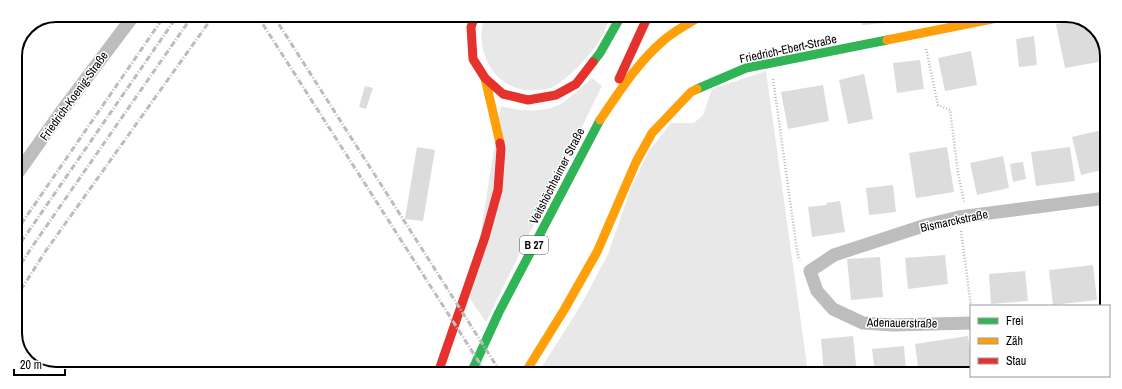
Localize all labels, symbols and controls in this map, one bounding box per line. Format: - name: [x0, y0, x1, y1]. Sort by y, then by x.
- street label: Friedrich-Ebert-Straße: [738, 31, 838, 67]
- street label: Friedrich-Koenig-Straße: [36, 48, 112, 144]
- street label: Veitshöchheimer Straße: [526, 125, 588, 227]
- street label: Bismarckstraße: [919, 206, 989, 236]
- road number: B 27: [520, 236, 548, 254]
- legend: [970, 305, 1110, 377]
- text: Frei: [1006, 313, 1024, 329]
- street label: Adenauerstraße: [866, 314, 937, 332]
- text: Zäh: [1006, 333, 1023, 349]
- scale bar: [14, 351, 65, 377]
- text: Stau: [1006, 353, 1026, 369]
- text: 20 m: [20, 357, 42, 373]

